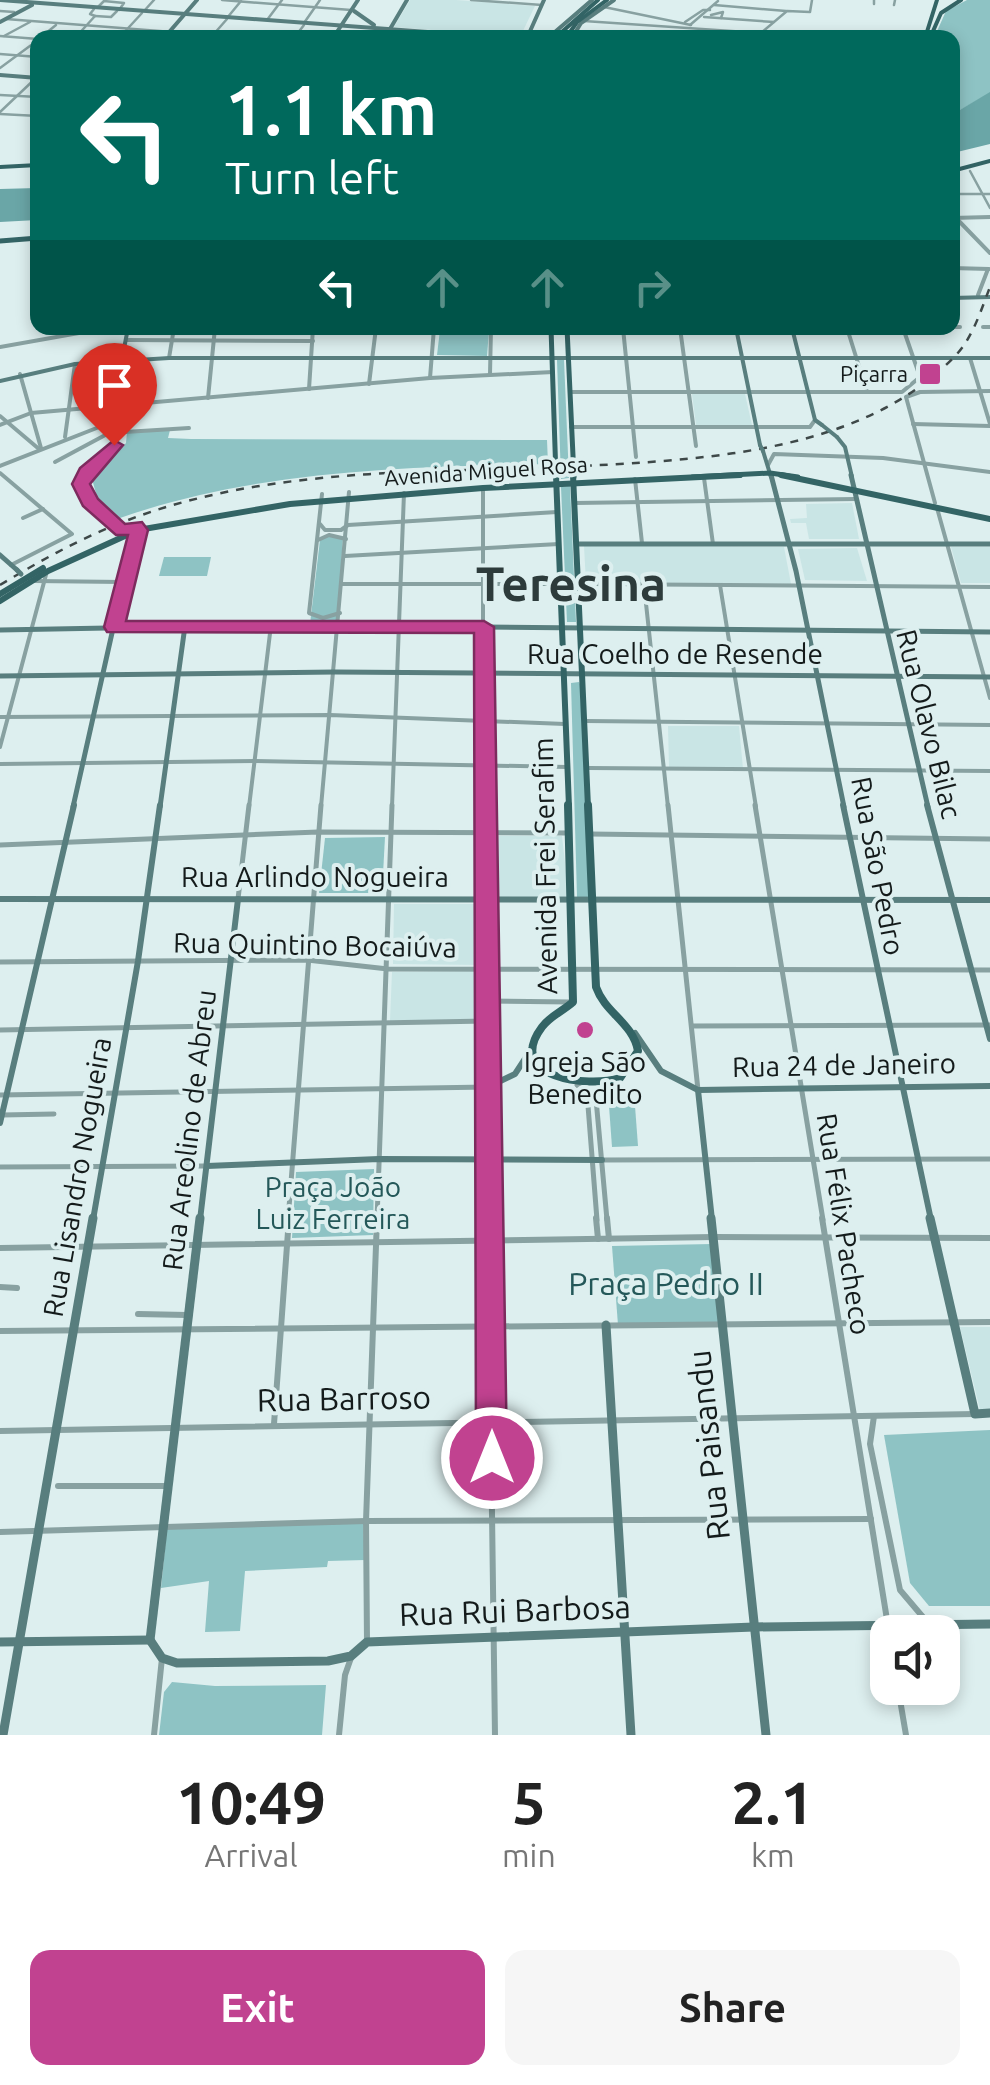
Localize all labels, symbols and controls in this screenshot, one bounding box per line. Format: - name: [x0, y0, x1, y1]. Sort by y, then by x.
- icon: left: [60, 70, 190, 200]
- text: 1.1 km: [225, 70, 437, 148]
- text: Turn left: [225, 152, 399, 203]
- icon: left: [310, 260, 365, 315]
- icon: ahead: [415, 260, 470, 315]
- icon: ahead: [520, 260, 575, 315]
- icon: right: [625, 260, 680, 315]
- pin: [72, 343, 157, 446]
- icon: arrive: [87, 358, 142, 413]
- place label: Piçarra: [840, 361, 908, 386]
- marker: Piçarra: [917, 361, 943, 387]
- street label: Avenida Miguel Rosa: [383, 451, 589, 490]
- district label: Teresina: [476, 556, 666, 610]
- street label: Rua Olavo Bilac: [891, 626, 968, 822]
- street label: Rua Coelho de Resende: [527, 638, 823, 669]
- street label: Avenida Frei Serafim: [527, 737, 562, 995]
- street label: Rua São Pedro: [846, 774, 911, 958]
- street label: Rua Arlindo Nogueira: [181, 861, 449, 892]
- street label: Rua Quintino Bocaiúva: [173, 927, 457, 962]
- street label: Rua Areolino de Abreu: [156, 988, 221, 1272]
- marker: Igreja São Benedito: [574, 1019, 596, 1041]
- street label: Rua Lisandro Nogueira: [37, 1035, 116, 1319]
- place label: Igreja São Benedito: [524, 1046, 646, 1109]
- street label: Rua 24 de Janeiro: [732, 1047, 956, 1082]
- street label: Rua Félix Pacheco: [812, 1111, 877, 1337]
- park label: Praça João Luiz Ferreira: [256, 1171, 410, 1234]
- park label: Praça Pedro II: [568, 1265, 764, 1301]
- street label: Rua Paisandu: [680, 1348, 736, 1542]
- street label: Rua Barroso: [257, 1378, 431, 1418]
- position arrow: [440, 1406, 544, 1510]
- street label: Rua Rui Barbosa: [398, 1588, 632, 1632]
- map controls: [870, 1615, 960, 1705]
- button: sound: [870, 1615, 960, 1705]
- text: 10:49: [176, 1768, 326, 1835]
- text: 5: [512, 1768, 546, 1835]
- text: 2.1: [732, 1768, 814, 1835]
- text: Arrival: [204, 1837, 298, 1873]
- text: min: [502, 1837, 556, 1873]
- text: km: [751, 1837, 795, 1873]
- button: Exit: [30, 1950, 485, 2065]
- button: Share: [505, 1950, 960, 2065]

